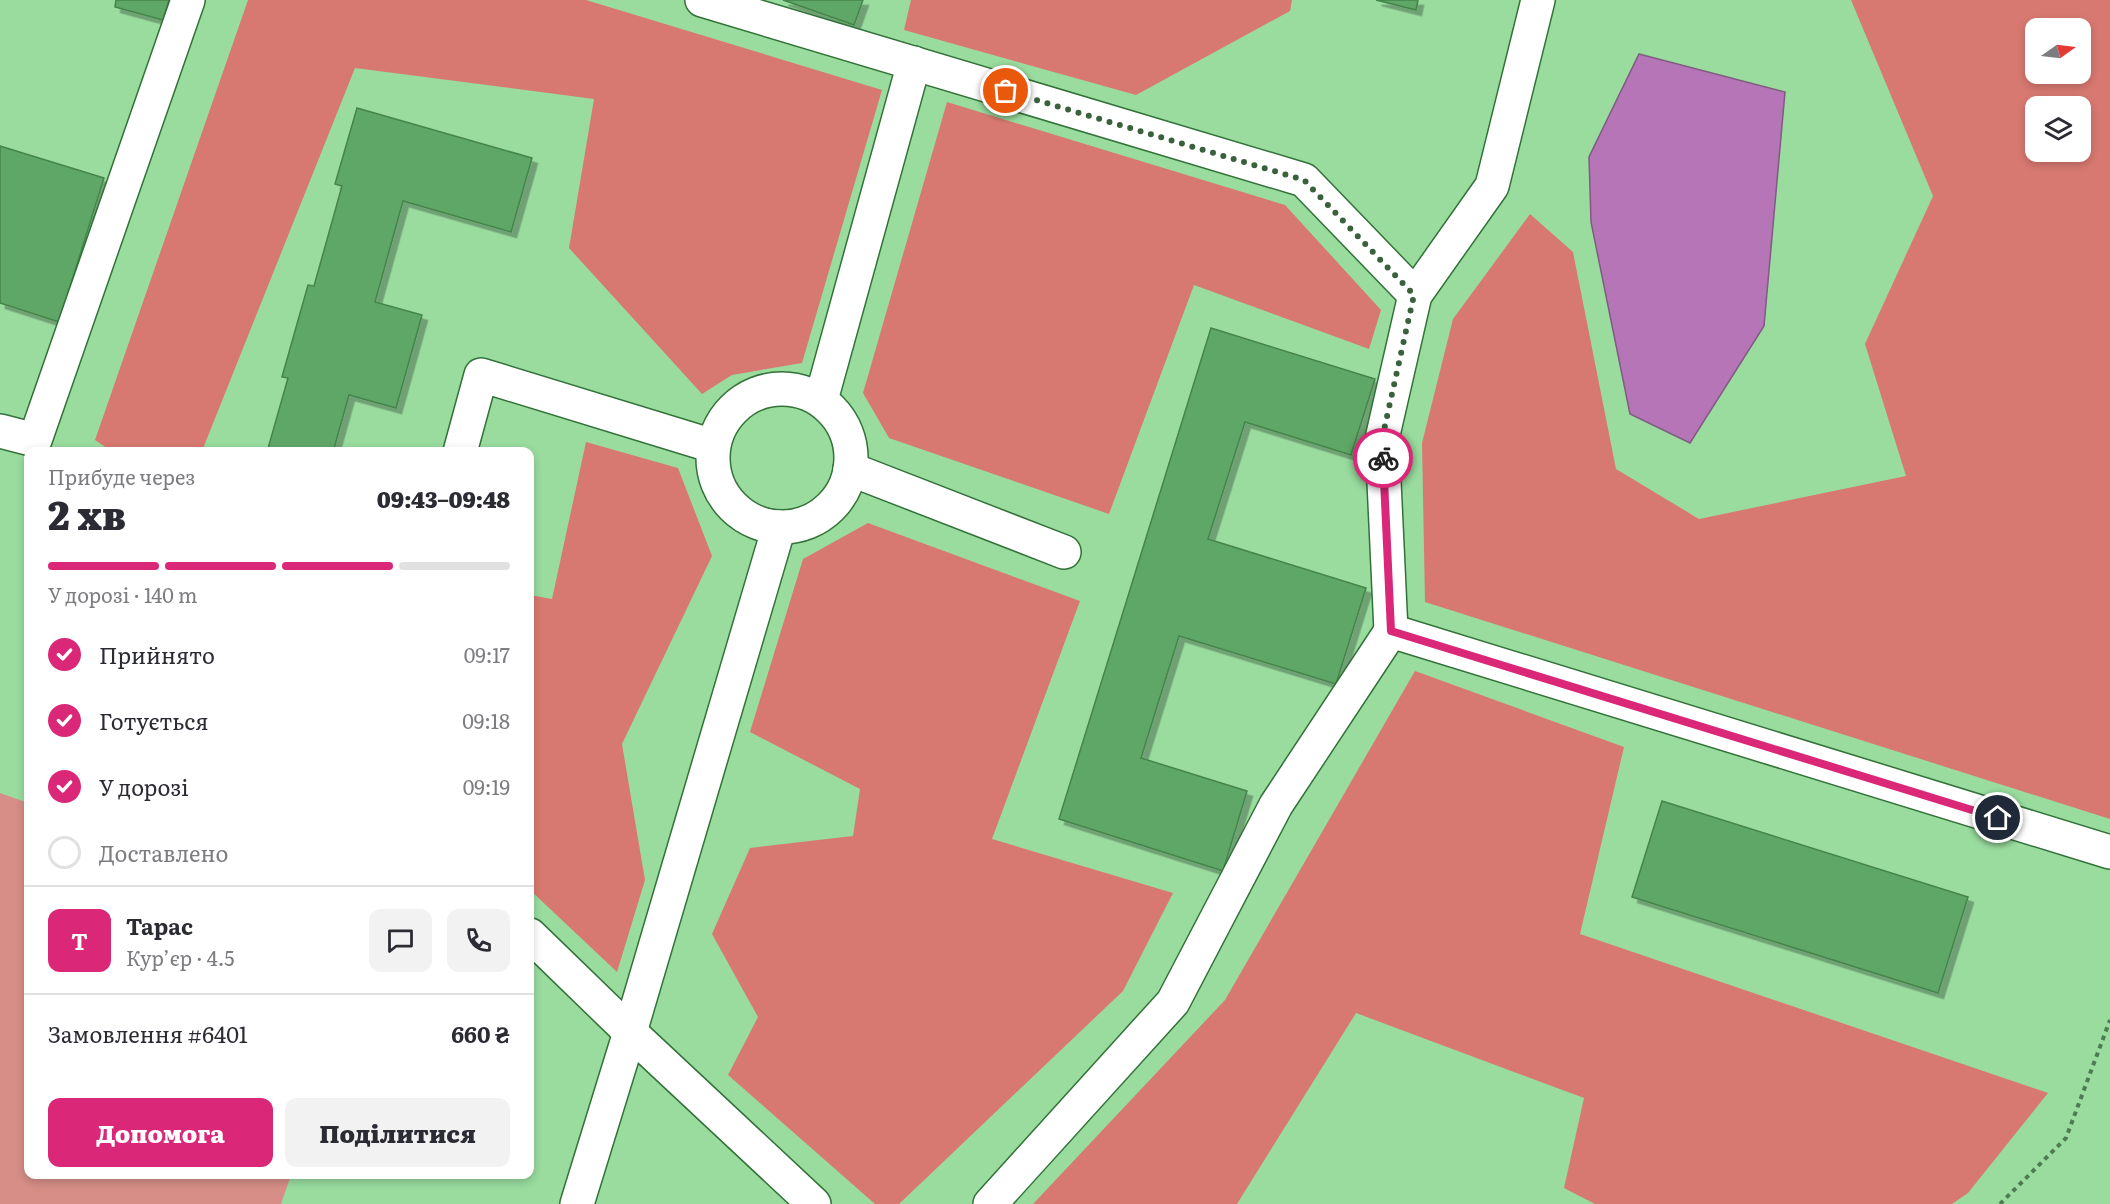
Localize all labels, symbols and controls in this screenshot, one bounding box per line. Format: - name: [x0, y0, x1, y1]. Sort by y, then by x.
- north arrow: [2025, 18, 2091, 84]
- map controls: [2025, 18, 2091, 162]
- pin: [980, 65, 1031, 116]
- icon: bag: [989, 74, 1022, 107]
- button: layers: [2025, 96, 2091, 162]
- courier: [1353, 428, 1413, 488]
- icon: bike: [1367, 442, 1400, 475]
- text: Прибуде через: [48, 461, 195, 491]
- text: 09:43–09:48: [377, 482, 510, 515]
- text: 2 хв: [48, 484, 126, 542]
- text: У дорозі · 140 m: [48, 579, 197, 609]
- icon: check: [48, 638, 81, 671]
- text: Прийнято: [99, 638, 215, 671]
- text: 09:17: [464, 639, 510, 669]
- icon: check: [48, 704, 81, 737]
- text: Готується: [99, 704, 208, 737]
- text: 09:18: [462, 705, 510, 735]
- icon: check: [48, 770, 81, 803]
- text: У дорозі: [99, 770, 188, 803]
- text: 09:19: [463, 771, 510, 801]
- pin: [1972, 792, 2023, 843]
- icon: home: [1981, 801, 2014, 834]
- text: Доставлено: [99, 836, 228, 869]
- text: Тарас: [126, 909, 193, 942]
- button: chat: [369, 909, 432, 972]
- button: phone: [447, 909, 510, 972]
- text: Т: [71, 924, 88, 957]
- text: Кур’єр · 4.5: [126, 942, 234, 972]
- text: Замовлення #6401: [48, 1017, 248, 1050]
- text: 660 ₴: [451, 1017, 510, 1050]
- button: Допомога: [48, 1098, 273, 1167]
- button: Поділитися: [285, 1098, 510, 1167]

